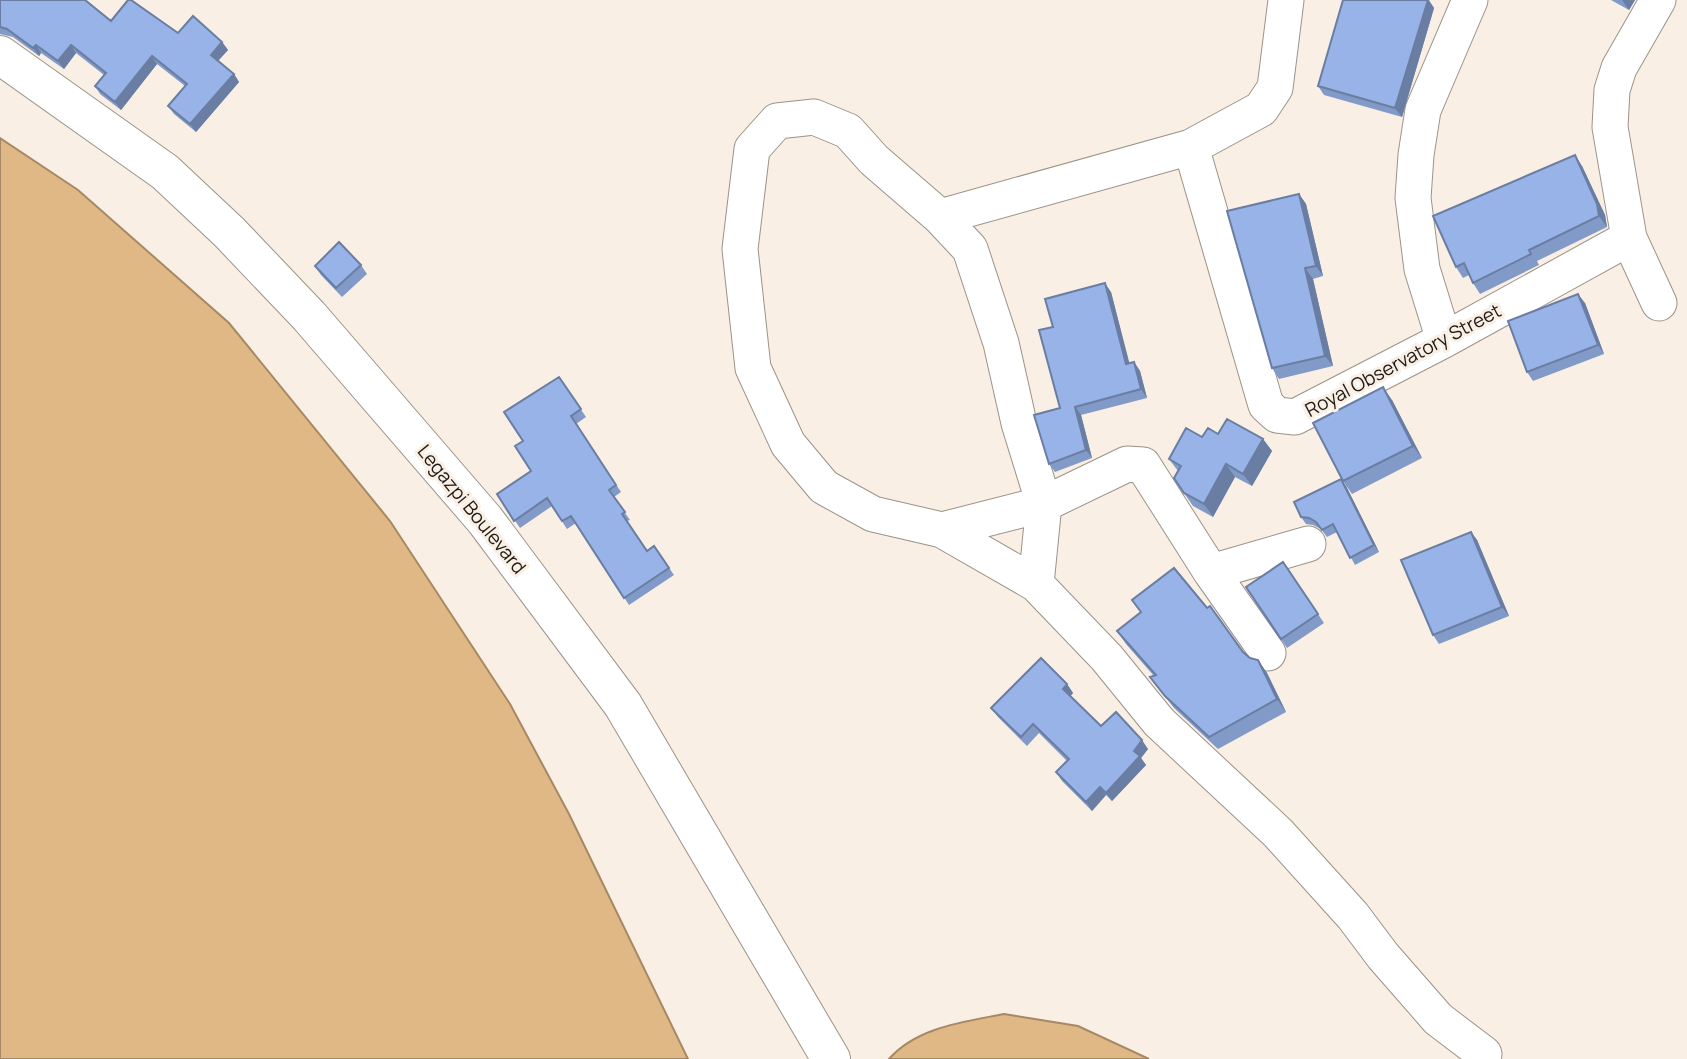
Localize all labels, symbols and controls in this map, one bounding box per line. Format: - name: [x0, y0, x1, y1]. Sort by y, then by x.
- street label: Royal Observatory Street: [1300, 297, 1506, 423]
- street label: Legazpi Boulevard: [412, 439, 532, 579]

